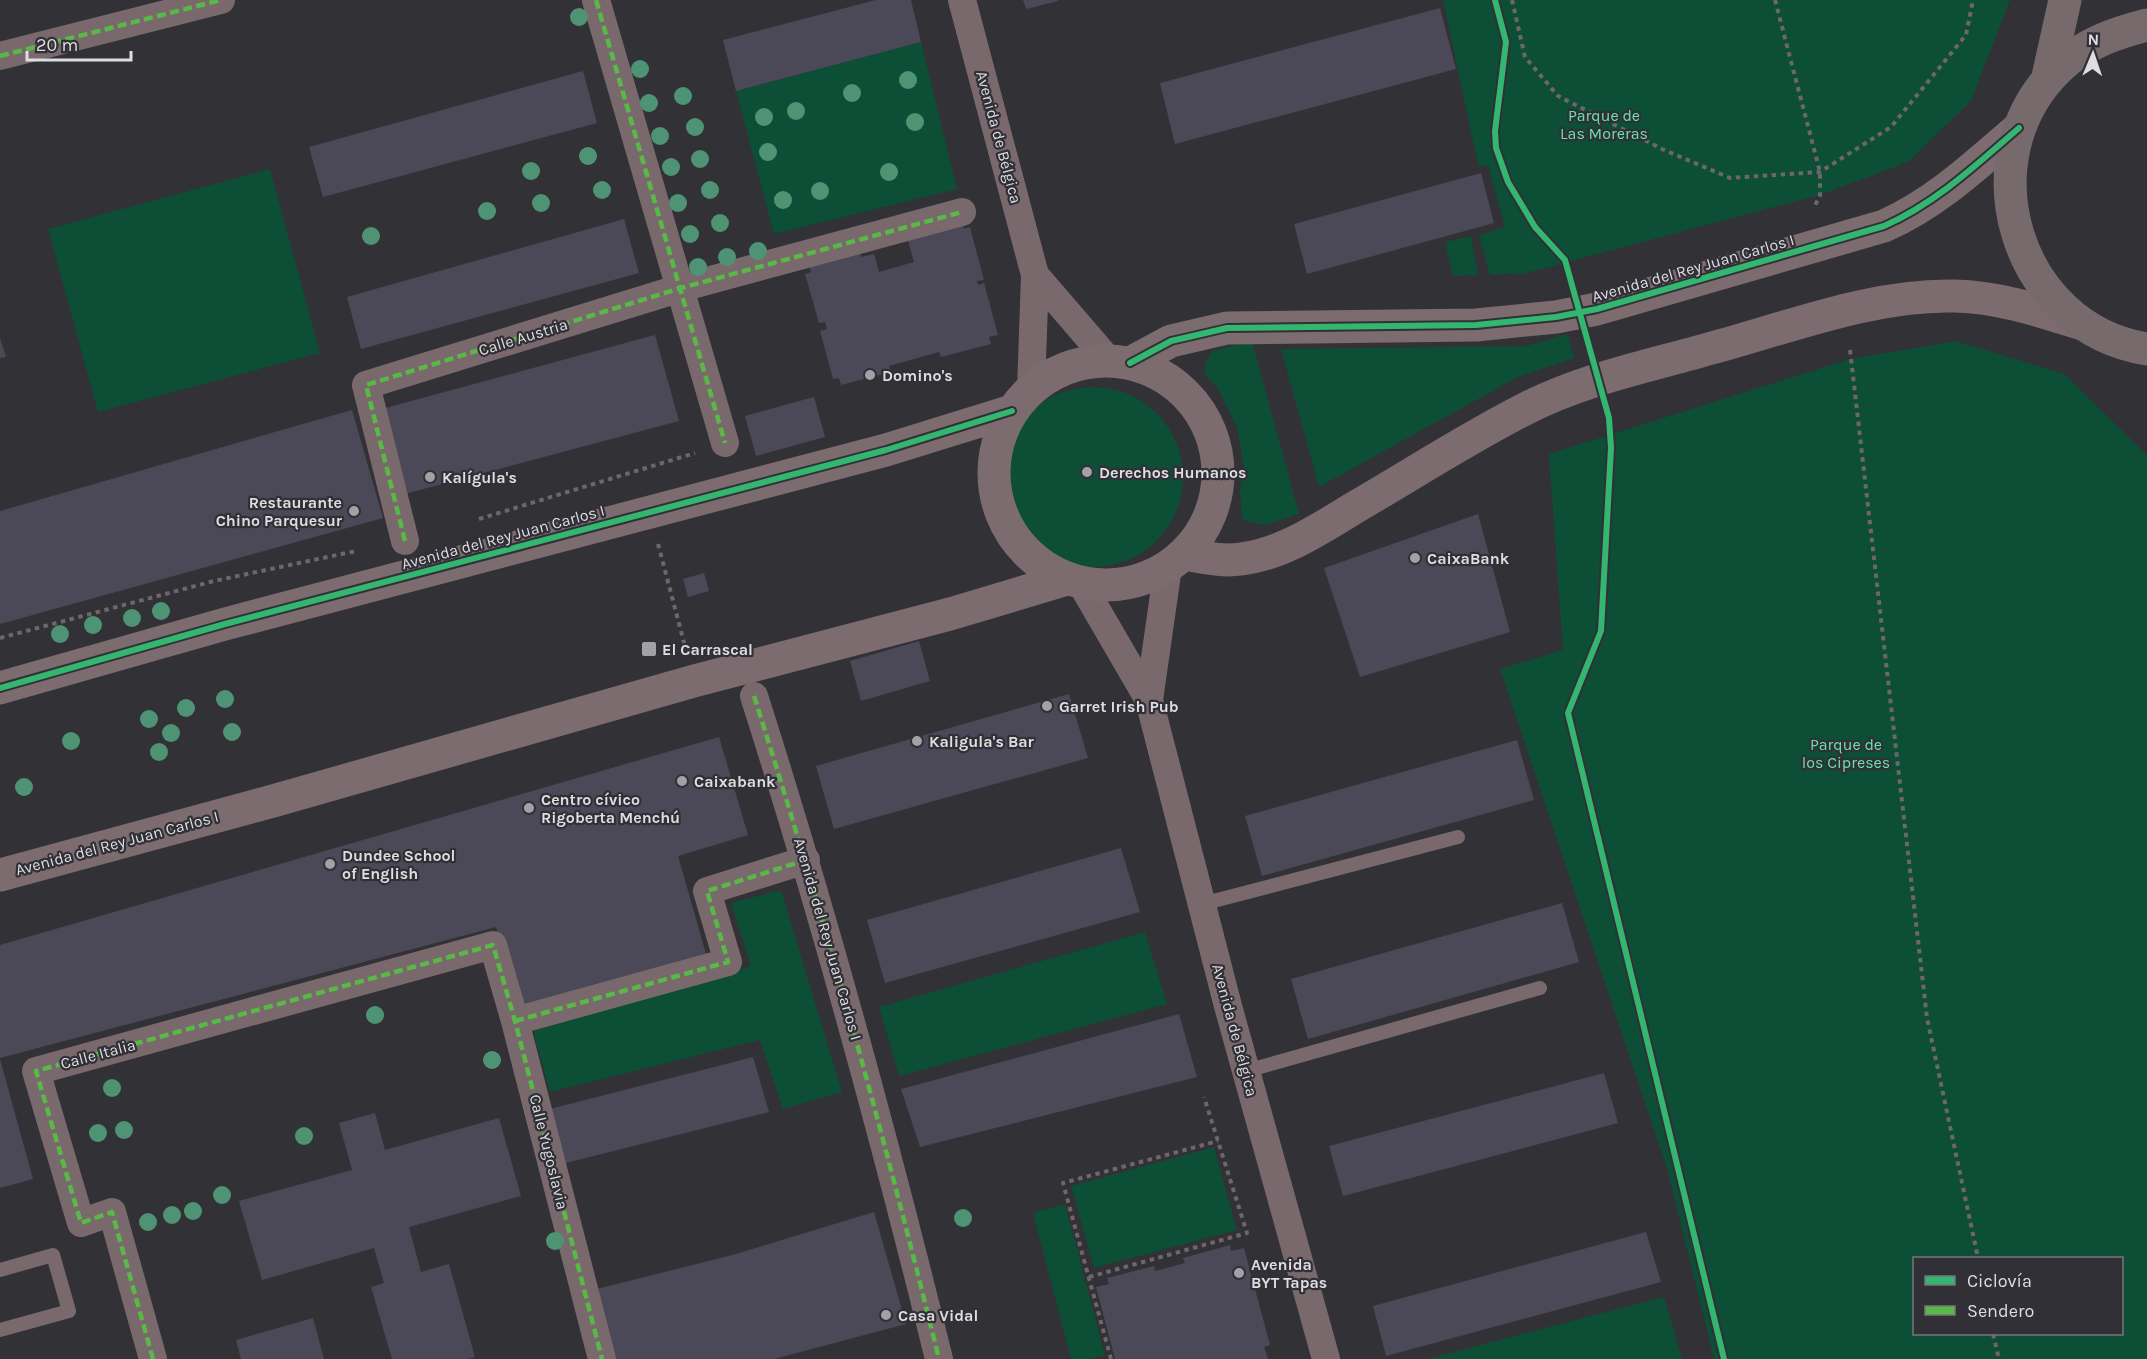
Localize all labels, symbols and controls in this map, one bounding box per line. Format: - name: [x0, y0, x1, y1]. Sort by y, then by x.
- scale bar: [27, 24, 130, 62]
- north arrow: [2063, 24, 2123, 84]
- text: N: [2087, 30, 2100, 49]
- text: 20 m: [36, 34, 78, 56]
- street label: Avenida de Bélgica: [972, 69, 1026, 205]
- park label: Parque de Las Moreras: [1560, 106, 1648, 143]
- street label: Avenida del Rey Juan Carlos I: [1590, 230, 1796, 306]
- street label: Calle Austria: [476, 314, 570, 360]
- place label: Domino's: [882, 366, 953, 385]
- marker: Domino's: [863, 368, 877, 382]
- place label: Derechos Humanos: [1099, 463, 1247, 482]
- marker: Derechos Humanos: [1080, 465, 1094, 479]
- place label: Kalígula's: [442, 468, 517, 487]
- marker: Kalígula's: [423, 470, 437, 484]
- place label: Restaurante Chino Parquesur: [216, 493, 343, 530]
- street label: Avenida del Rey Juan Carlos I: [399, 501, 607, 573]
- marker: Restaurante Chino Parquesur: [347, 504, 361, 518]
- place label: CaixaBank: [1427, 549, 1510, 568]
- marker: CaixaBank: [1408, 551, 1422, 565]
- marker: El Carrascal: [640, 640, 658, 658]
- place label: El Carrascal: [662, 640, 753, 659]
- place label: Garret Irish Pub: [1059, 697, 1179, 716]
- marker: Garret Irish Pub: [1040, 699, 1054, 713]
- place label: Kaligula's Bar: [929, 732, 1035, 751]
- marker: Kaligula's Bar: [910, 734, 924, 748]
- park label: Parque de los Cipreses: [1802, 735, 1890, 772]
- place label: Caixabank: [694, 772, 776, 791]
- marker: Caixabank: [675, 774, 689, 788]
- place label: Centro cívico Rigoberta Menchú: [541, 790, 680, 827]
- marker: Centro cívico Rigoberta Menchú: [522, 801, 536, 815]
- street label: Avenida del Rey Juan Carlos I: [13, 807, 221, 879]
- street label: Avenida del Rey Juan Carlos I: [790, 836, 866, 1042]
- place label: Dundee School of English: [342, 846, 455, 883]
- marker: Dundee School of English: [323, 857, 337, 871]
- street label: Avenida de Bélgica: [1208, 962, 1262, 1098]
- street label: Calle Italia: [58, 1035, 138, 1073]
- street label: Calle Yugoslavia: [525, 1092, 573, 1212]
- place label: Avenida BYT Tapas: [1251, 1255, 1327, 1292]
- legend: [1913, 1257, 2123, 1335]
- marker: Avenida BYT Tapas: [1232, 1266, 1246, 1280]
- text: Ciclovía: [1967, 1270, 2032, 1292]
- text: Sendero: [1967, 1300, 2034, 1322]
- place label: Casa Vidal: [898, 1306, 978, 1325]
- marker: Casa Vidal: [879, 1308, 893, 1322]

